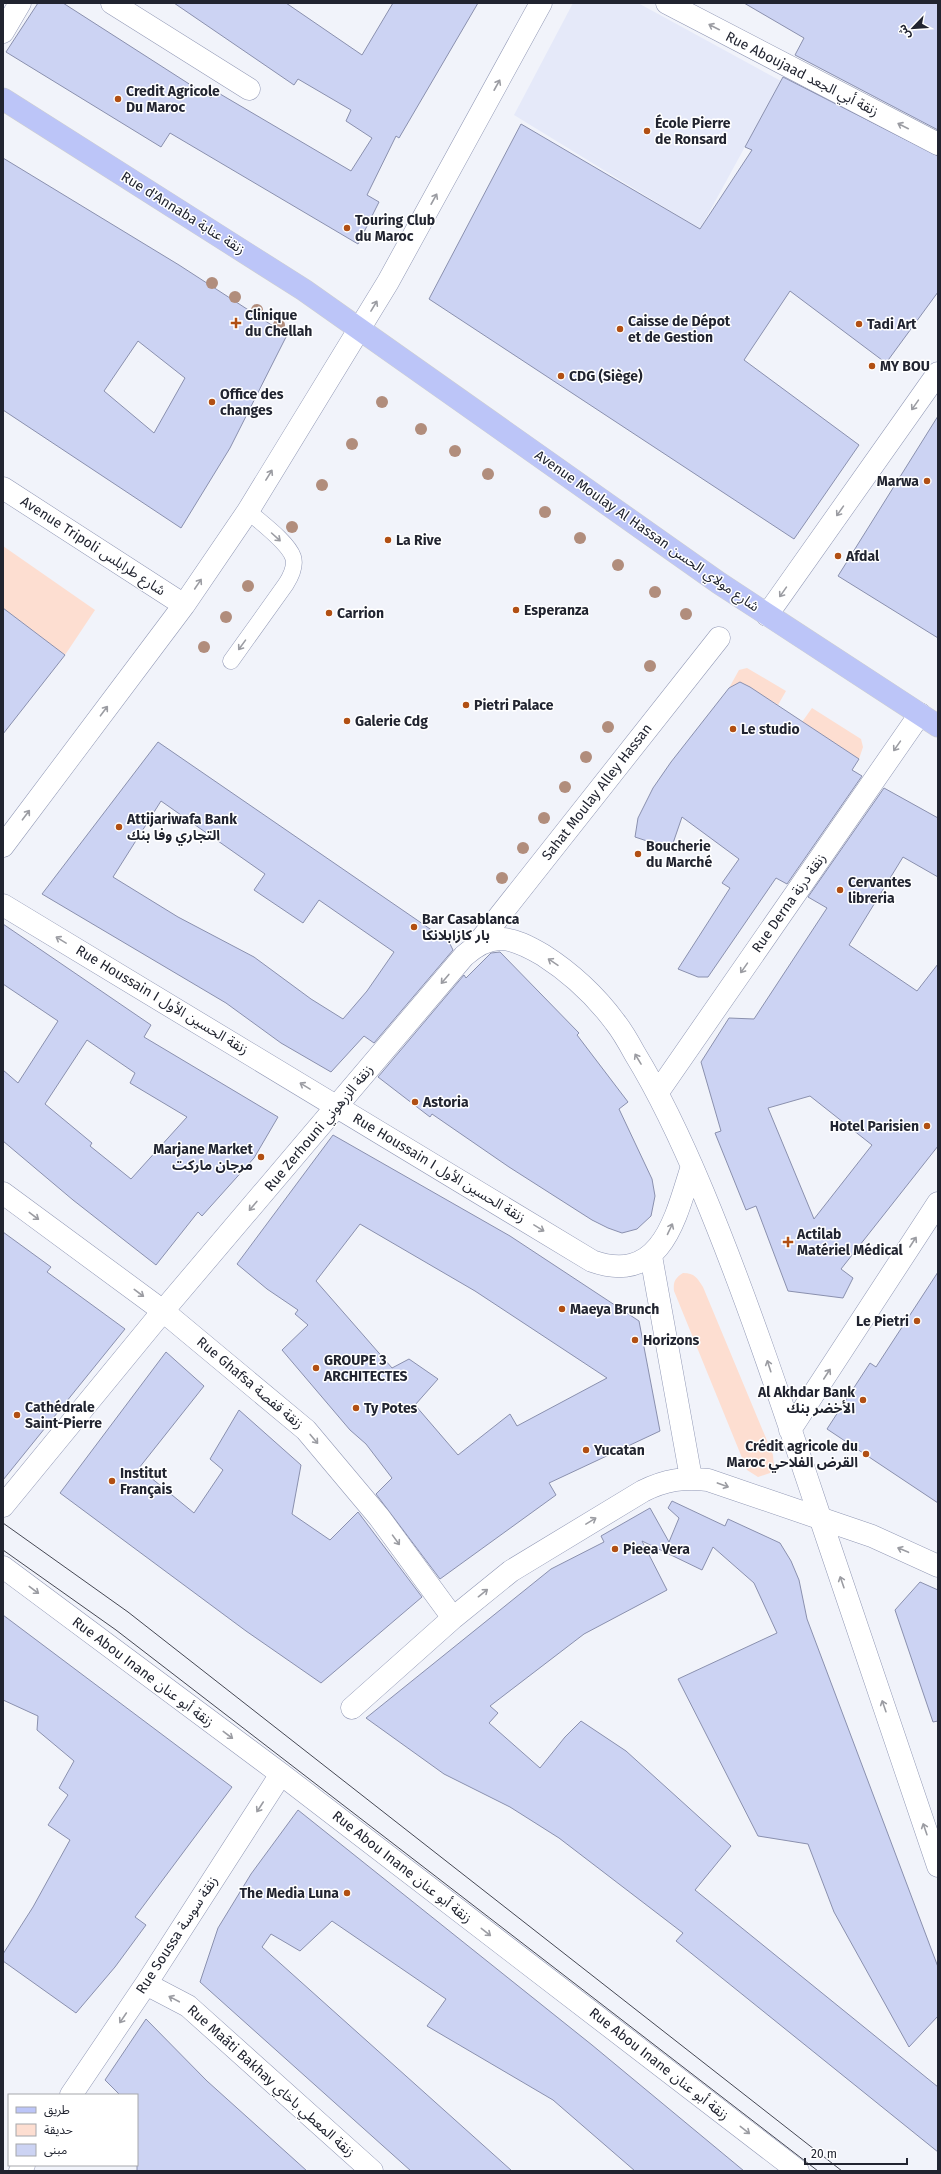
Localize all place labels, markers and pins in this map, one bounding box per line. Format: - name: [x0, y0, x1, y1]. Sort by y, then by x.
- place label: Credit Agricole Du Maroc: [126, 83, 220, 116]
- marker: Credit Agricole Du Maroc: [113, 94, 123, 104]
- place label: École Pierre de Ronsard: [655, 114, 731, 148]
- marker: École Pierre de Ronsard: [642, 126, 652, 136]
- place label: Touring Club du Maroc: [355, 212, 435, 245]
- marker: Touring Club du Maroc: [342, 223, 352, 233]
- place label: Clinique du Chellah: [245, 307, 312, 340]
- place label: Caisse de Dépot et de Gestion: [628, 313, 731, 346]
- place label: Tadi Art: [867, 316, 917, 333]
- marker: Clinique du Chellah: [230, 317, 242, 329]
- marker: Tadi Art: [854, 319, 864, 329]
- marker: Caisse de Dépot et de Gestion: [615, 324, 625, 334]
- place label: MY BOU: [880, 358, 930, 375]
- marker: MY BOU: [867, 361, 877, 371]
- place label: CDG (Siège): [569, 368, 643, 385]
- marker: CDG (Siège): [556, 371, 566, 381]
- place label: Office des changes: [220, 386, 284, 419]
- marker: Office des changes: [207, 397, 217, 407]
- place label: Marwa: [877, 473, 919, 490]
- marker: Marwa: [922, 476, 932, 486]
- place label: La Rive: [396, 532, 442, 549]
- marker: La Rive: [383, 535, 393, 545]
- place label: Afdal: [845, 548, 880, 565]
- marker: Afdal: [833, 551, 843, 561]
- place label: Esperanza: [524, 602, 589, 619]
- place label: Carrion: [337, 605, 384, 622]
- marker: Esperanza: [511, 605, 521, 615]
- marker: Carrion: [324, 608, 334, 618]
- place label: Pietri Palace: [474, 697, 554, 714]
- marker: Pietri Palace: [461, 700, 471, 710]
- place label: Galerie Cdg: [355, 713, 428, 730]
- marker: Galerie Cdg: [342, 716, 352, 726]
- place label: Le studio: [741, 721, 800, 738]
- marker: Le studio: [728, 724, 738, 734]
- place label: Attijariwafa Bank التجاري وفا بنك: [126, 811, 237, 846]
- marker: Attijariwafa Bank التجاري وفا بنك: [114, 822, 124, 832]
- place label: Boucherie du Marché: [646, 838, 712, 871]
- marker: Boucherie du Marché: [633, 849, 643, 859]
- place label: Cervantes libreria: [848, 874, 912, 907]
- marker: Cervantes libreria: [835, 885, 845, 895]
- place label: Bar Casablanca بار كازابلانكا: [422, 911, 520, 944]
- marker: Bar Casablanca بار كازابلانكا: [409, 922, 419, 932]
- place label: Astoria: [422, 1094, 469, 1111]
- marker: Astoria: [410, 1097, 420, 1107]
- place label: Hotel Parisien: [830, 1118, 919, 1135]
- marker: Hotel Parisien: [922, 1121, 932, 1131]
- place label: Marjane Market مرجان ماركت: [153, 1141, 254, 1174]
- marker: Marjane Market مرجان ماركت: [256, 1152, 266, 1162]
- place label: Actilab Matériel Médical: [796, 1226, 903, 1259]
- marker: Actilab Matériel Médical: [782, 1236, 794, 1248]
- place label: Maeya Brunch: [570, 1301, 659, 1318]
- marker: Maeya Brunch: [557, 1304, 567, 1314]
- place label: Le Pietri: [856, 1313, 909, 1330]
- marker: Le Pietri: [912, 1316, 922, 1326]
- place label: Horizons: [643, 1332, 700, 1349]
- marker: Horizons: [630, 1335, 640, 1345]
- place label: GROUPE 3 ARCHITECTES: [323, 1352, 408, 1385]
- marker: GROUPE 3 ARCHITECTES: [311, 1363, 321, 1373]
- place label: Al Akhdar Bank الأخضر بنك: [757, 1384, 855, 1417]
- marker: Al Akhdar Bank الأخضر بنك: [858, 1395, 868, 1405]
- place label: Cathédrale Saint-Pierre: [25, 1399, 102, 1432]
- place label: Ty Potes: [364, 1400, 418, 1417]
- marker: Ty Potes: [351, 1403, 361, 1413]
- marker: Cathédrale Saint-Pierre: [12, 1410, 22, 1420]
- place label: Crédit agricole du Maroc القرض الفلاحي: [727, 1438, 858, 1473]
- place label: Yucatan: [593, 1442, 645, 1459]
- marker: Yucatan: [581, 1445, 591, 1455]
- marker: Crédit agricole du Maroc القرض الفلاحي: [861, 1449, 871, 1459]
- place label: Institut Français: [120, 1465, 172, 1499]
- marker: Institut Français: [107, 1476, 117, 1486]
- place label: Pieea Vera: [623, 1541, 690, 1558]
- marker: Pieea Vera: [610, 1544, 620, 1554]
- place label: The Media Luna: [240, 1885, 339, 1902]
- marker: The Media Luna: [342, 1888, 352, 1898]

